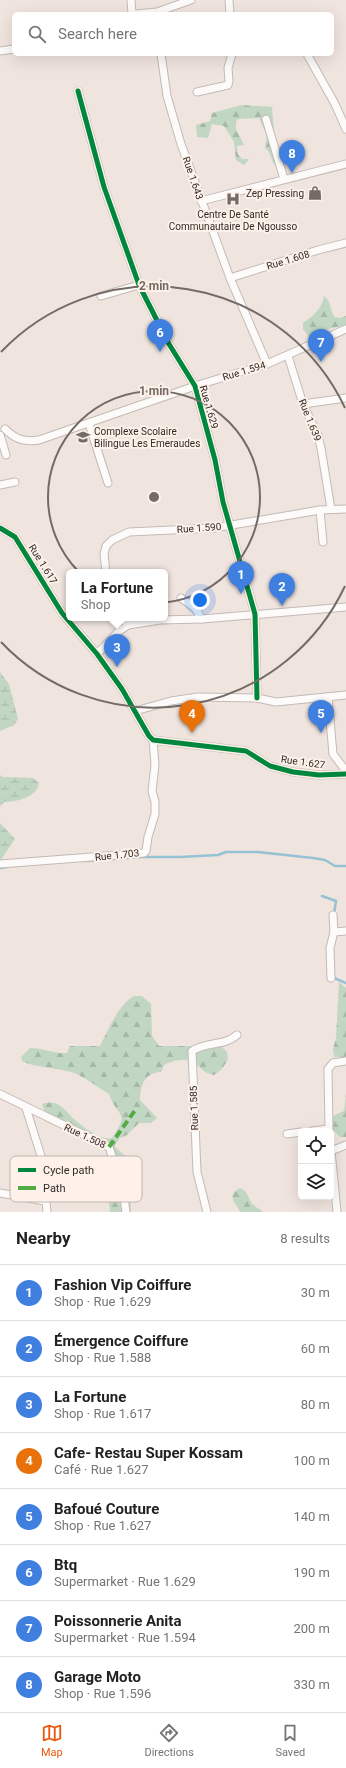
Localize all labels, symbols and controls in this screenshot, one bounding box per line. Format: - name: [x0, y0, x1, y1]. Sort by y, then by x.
- search box: [12, 12, 334, 56]
- icon: search: [26, 23, 48, 45]
- text: Search here: [58, 25, 137, 43]
- pin: 8: [279, 140, 305, 173]
- street label: Rue 1.643: [181, 155, 205, 201]
- shop icon: Zep Pressing: [307, 185, 323, 201]
- place label: Zep Pressing: [246, 188, 304, 199]
- hospital icon: Centre De Santé Communautaire De Ngousso: [225, 191, 241, 207]
- place label: Centre De Santé Communautaire De Ngousso: [169, 209, 297, 232]
- street label: Rue 1.608: [265, 248, 311, 272]
- text: 2 min: [139, 279, 169, 293]
- pin: 6: [147, 319, 173, 352]
- pin: 7: [308, 329, 334, 362]
- street label: Rue 1.594: [221, 359, 267, 383]
- text: 1 min: [139, 384, 169, 398]
- street label: Rue 1.629: [198, 384, 220, 430]
- street label: Rue 1.639: [297, 397, 323, 443]
- place label: Complexe Scolaire Bilingue Les Emeraudes: [94, 426, 200, 449]
- school or university icon: Complexe Scolaire Bilingue Les Emeraudes: [75, 429, 91, 445]
- centre of rings: [147, 490, 161, 504]
- street label: Rue 1.590: [176, 521, 222, 535]
- street label: Rue 1.617: [27, 542, 60, 586]
- pin: 1: [228, 561, 254, 594]
- popup: [66, 569, 168, 621]
- pin: 2: [269, 573, 295, 606]
- text: La Fortune: [81, 579, 153, 597]
- your location: [190, 590, 210, 610]
- text: Shop: [81, 597, 110, 612]
- pin: 3: [104, 634, 130, 667]
- pin: 4: [179, 700, 205, 733]
- pin: 5: [308, 700, 334, 733]
- street label: Rue 1.627: [280, 753, 326, 771]
- street label: Rue 1.703: [94, 847, 140, 863]
- street label: Rue 1.585: [188, 1085, 200, 1130]
- street label: Rue 1.508: [62, 1122, 108, 1151]
- map controls: [298, 1128, 334, 1200]
- button: locate: [298, 1128, 334, 1164]
- legend: [10, 1156, 142, 1202]
- text: Cycle path: [43, 1164, 94, 1177]
- button: layers: [298, 1164, 334, 1200]
- text: Path: [43, 1182, 66, 1195]
- text: Nearby: [16, 1228, 71, 1248]
- text: 8 results: [280, 1231, 330, 1246]
- text: Fashion Vip Coiffure: [54, 1276, 191, 1294]
- text: 1: [25, 1285, 33, 1300]
- text: 30 m: [301, 1285, 330, 1300]
- text: Shop · Rue 1.629: [54, 1294, 151, 1309]
- text: Émergence Coiffure: [54, 1332, 188, 1350]
- text: 2: [25, 1341, 33, 1356]
- text: 60 m: [301, 1341, 330, 1356]
- text: Shop · Rue 1.588: [54, 1350, 151, 1365]
- text: La Fortune: [54, 1388, 126, 1406]
- text: 3: [25, 1397, 33, 1412]
- text: 80 m: [301, 1397, 330, 1412]
- text: Shop · Rue 1.617: [54, 1406, 151, 1421]
- text: Cafe- Restau Super Kossam: [54, 1444, 243, 1462]
- text: 4: [25, 1453, 33, 1468]
- text: 100 m: [293, 1453, 330, 1468]
- text: Café · Rue 1.627: [54, 1462, 149, 1477]
- text: Bafoué Couture: [54, 1500, 159, 1518]
- text: 5: [25, 1509, 33, 1524]
- text: 140 m: [293, 1509, 330, 1524]
- text: Shop · Rue 1.627: [54, 1518, 151, 1533]
- text: Btq: [54, 1556, 77, 1574]
- text: 6: [25, 1565, 33, 1580]
- text: 190 m: [293, 1565, 330, 1580]
- text: Supermarket · Rue 1.629: [54, 1574, 196, 1589]
- text: Poissonnerie Anita: [54, 1612, 181, 1630]
- text: 7: [25, 1621, 33, 1636]
- text: 200 m: [293, 1621, 330, 1636]
- text: Supermarket · Rue 1.594: [54, 1630, 196, 1645]
- text: Garage Moto: [54, 1668, 141, 1686]
- text: 8: [25, 1677, 33, 1692]
- text: 330 m: [293, 1677, 330, 1692]
- text: Shop · Rue 1.596: [54, 1686, 151, 1701]
- tab: Map: [41, 1722, 63, 1759]
- tab: Directions: [144, 1722, 194, 1759]
- tab: Saved: [275, 1722, 305, 1759]

